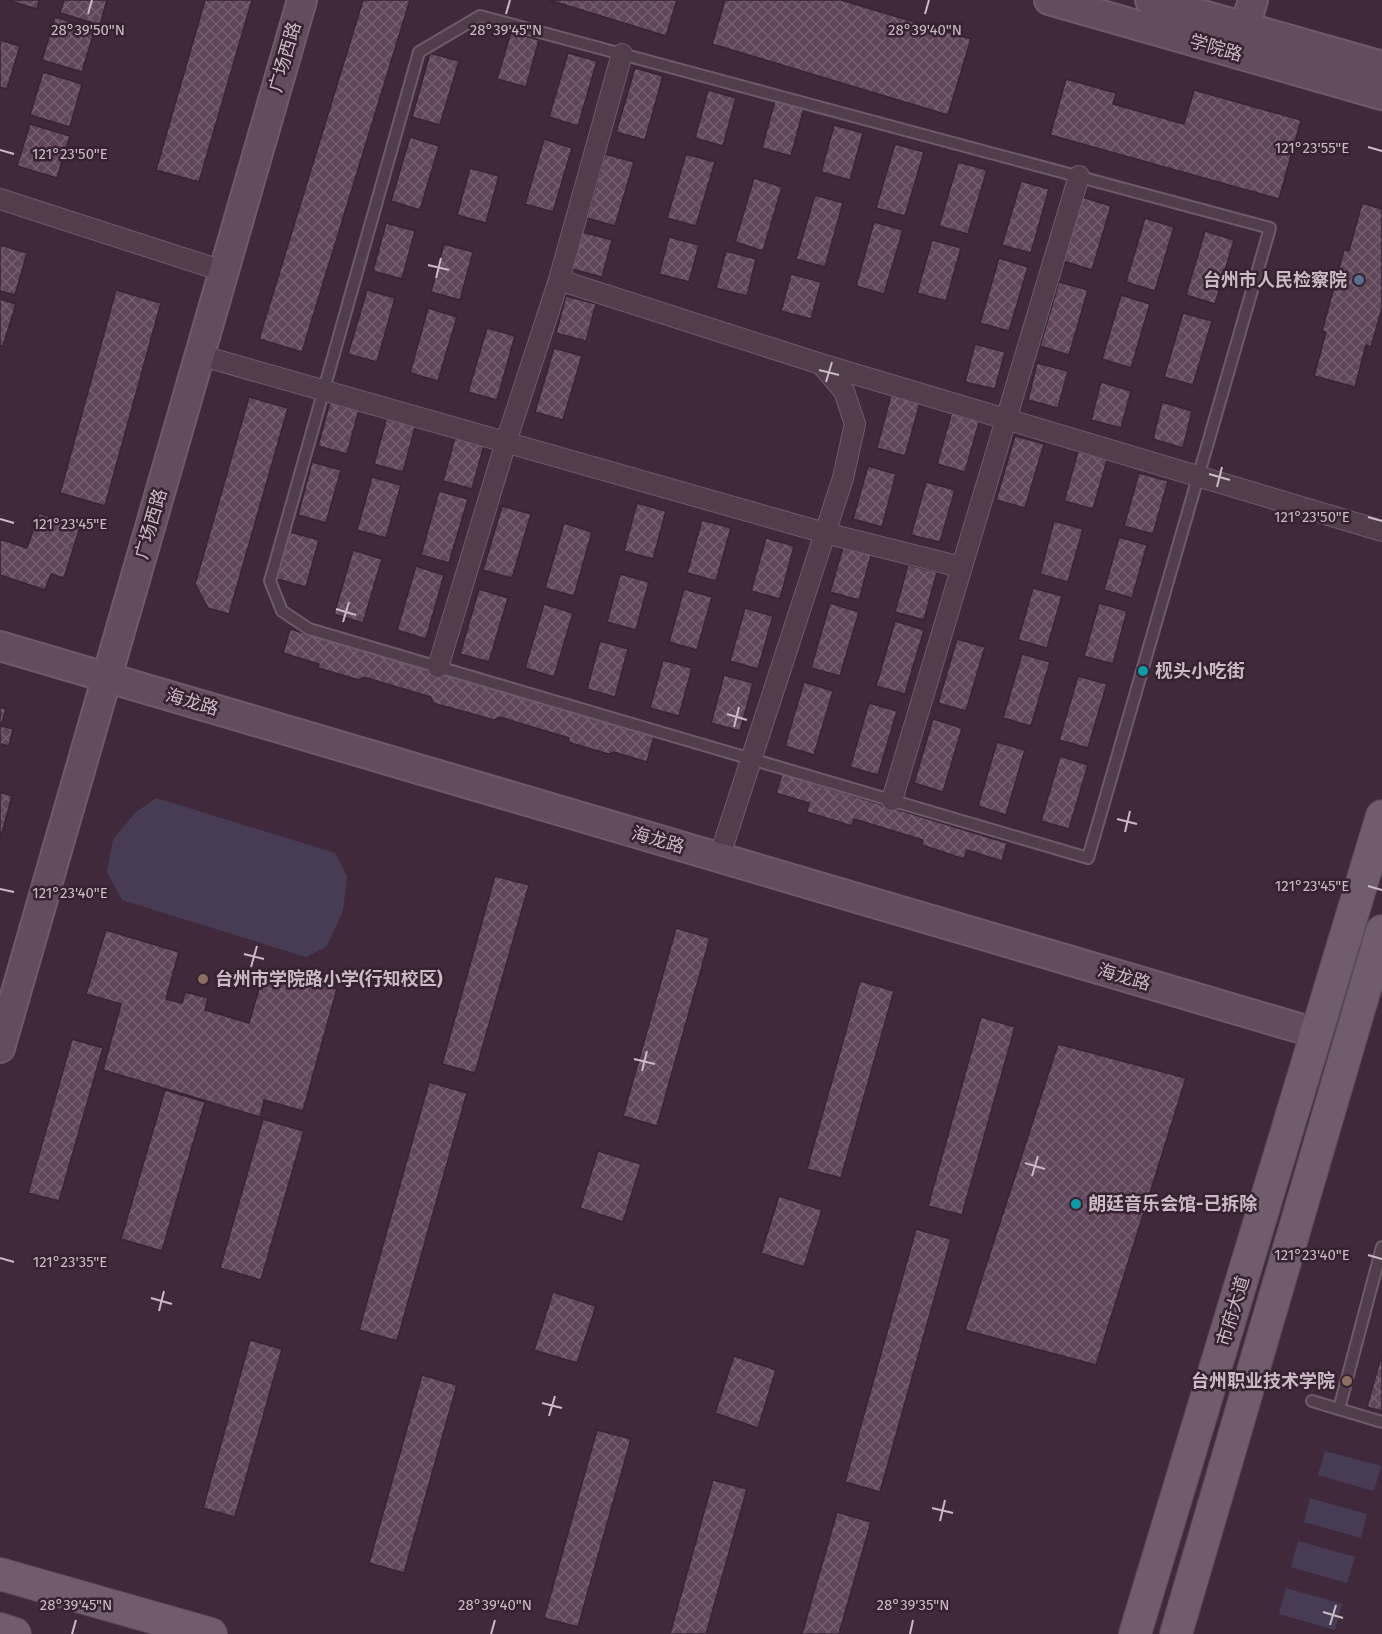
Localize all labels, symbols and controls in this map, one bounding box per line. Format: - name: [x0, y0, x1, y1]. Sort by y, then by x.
- street label: 广场西路: [265, 19, 305, 95]
- text: 28°39'50"N: [51, 21, 125, 39]
- text: 28°39'45"N: [470, 21, 542, 39]
- text: 28°39'40"N: [888, 21, 962, 39]
- street label: 学院路: [1187, 30, 1245, 66]
- text: 121°23'55"E: [1275, 139, 1349, 157]
- text: 121°23'50"E: [32, 145, 108, 163]
- place label: 台州市人民检察院: [1203, 269, 1347, 291]
- marker: 台州市人民检察院: [1352, 273, 1366, 287]
- street label: 广场西路: [131, 486, 171, 562]
- text: 121°23'50"E: [1274, 508, 1350, 526]
- text: 121°23'45"E: [33, 515, 107, 533]
- place label: 枧头小吃街: [1155, 660, 1245, 682]
- marker: 枧头小吃街: [1136, 664, 1150, 678]
- street label: 海龙路: [163, 684, 221, 720]
- street label: 海龙路: [629, 822, 687, 858]
- text: 121°23'45"E: [1275, 877, 1349, 895]
- text: 121°23'40"E: [32, 884, 108, 902]
- street label: 海龙路: [1095, 959, 1153, 995]
- place label: 台州市学院路小学(行知校区): [215, 968, 443, 990]
- marker: 台州市学院路小学(行知校区): [196, 972, 210, 986]
- place label: 朗廷音乐会馆-已拆除: [1088, 1193, 1257, 1215]
- marker: 朗廷音乐会馆-已拆除: [1069, 1197, 1083, 1211]
- text: 121°23'40"E: [1274, 1246, 1350, 1264]
- text: 121°23'35"E: [33, 1253, 107, 1271]
- street label: 市府大道: [1212, 1273, 1254, 1349]
- place label: 台州职业技术学院: [1191, 1370, 1335, 1392]
- marker: 台州职业技术学院: [1340, 1374, 1354, 1388]
- text: 28°39'45"N: [40, 1596, 112, 1614]
- text: 28°39'40"N: [458, 1596, 532, 1614]
- text: 28°39'35"N: [877, 1596, 949, 1614]

